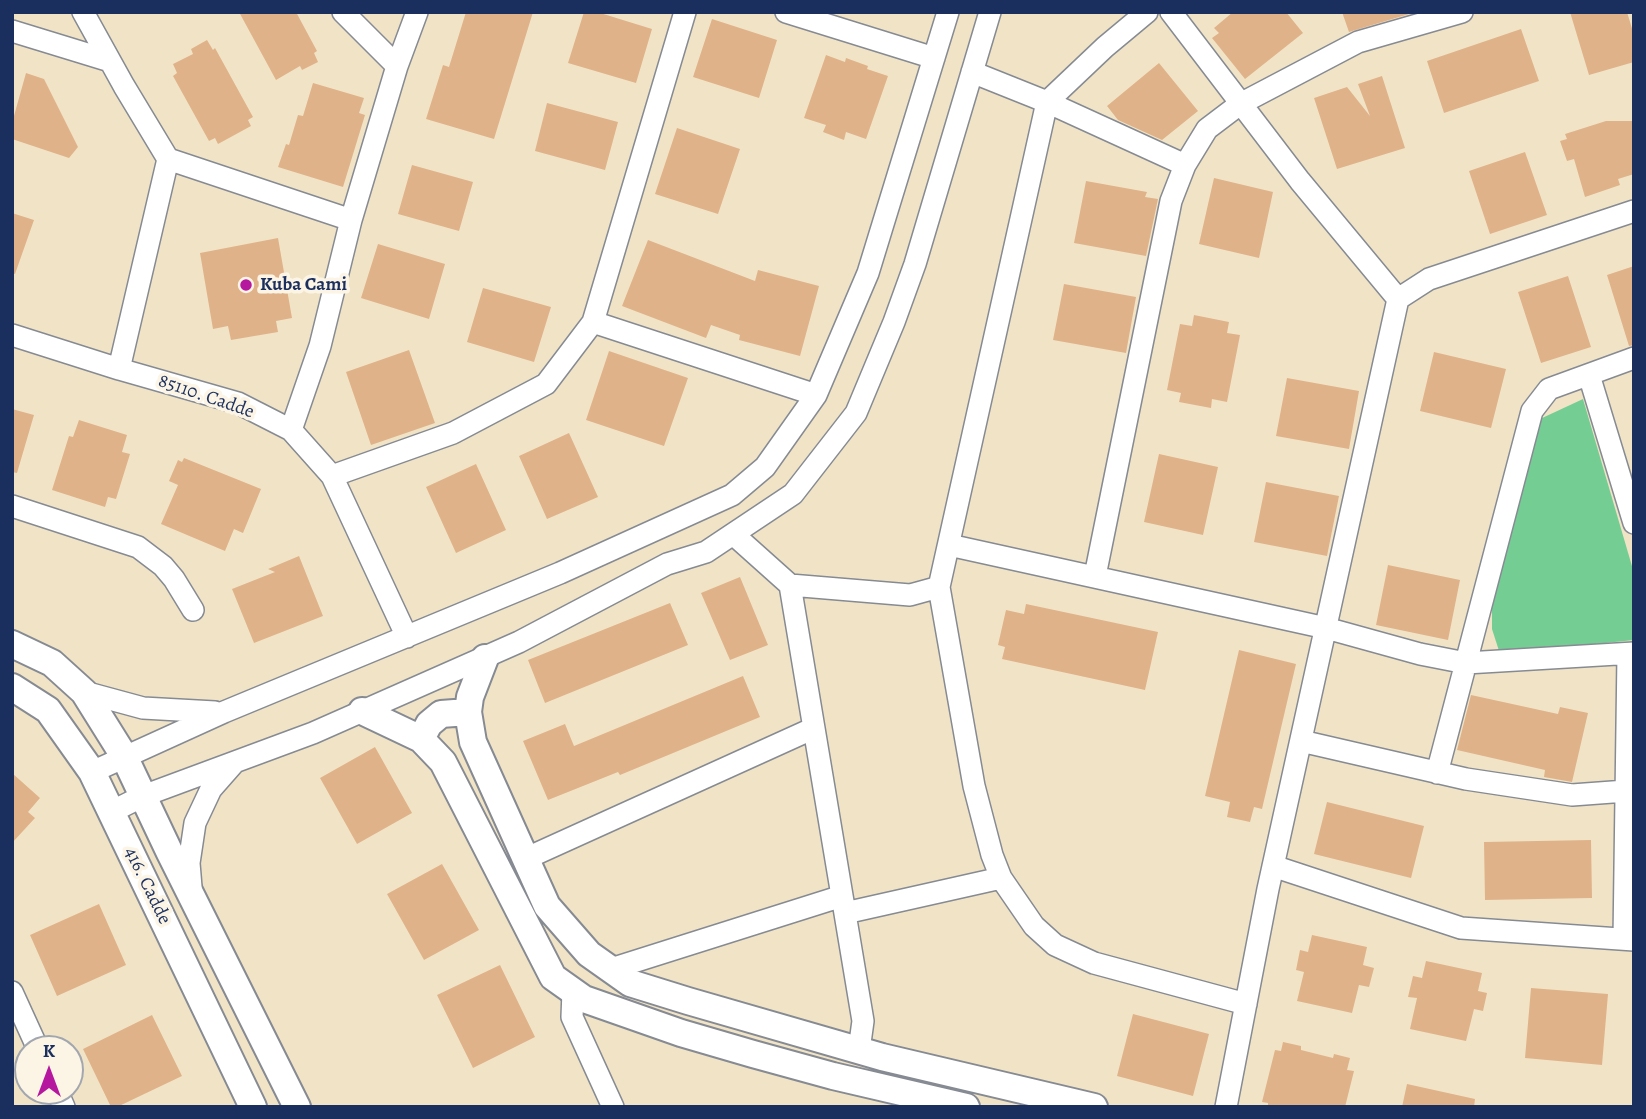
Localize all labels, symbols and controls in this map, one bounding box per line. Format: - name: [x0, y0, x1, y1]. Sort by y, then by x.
- place label: Kuba Cami: [260, 274, 347, 296]
- marker: Kuba Cami: [238, 277, 254, 293]
- street label: 85110. Cadde: [155, 370, 257, 424]
- street label: 416. Cadde: [119, 844, 175, 928]
- north arrow: [14, 1035, 84, 1105]
- text: K: [43, 1038, 55, 1064]

